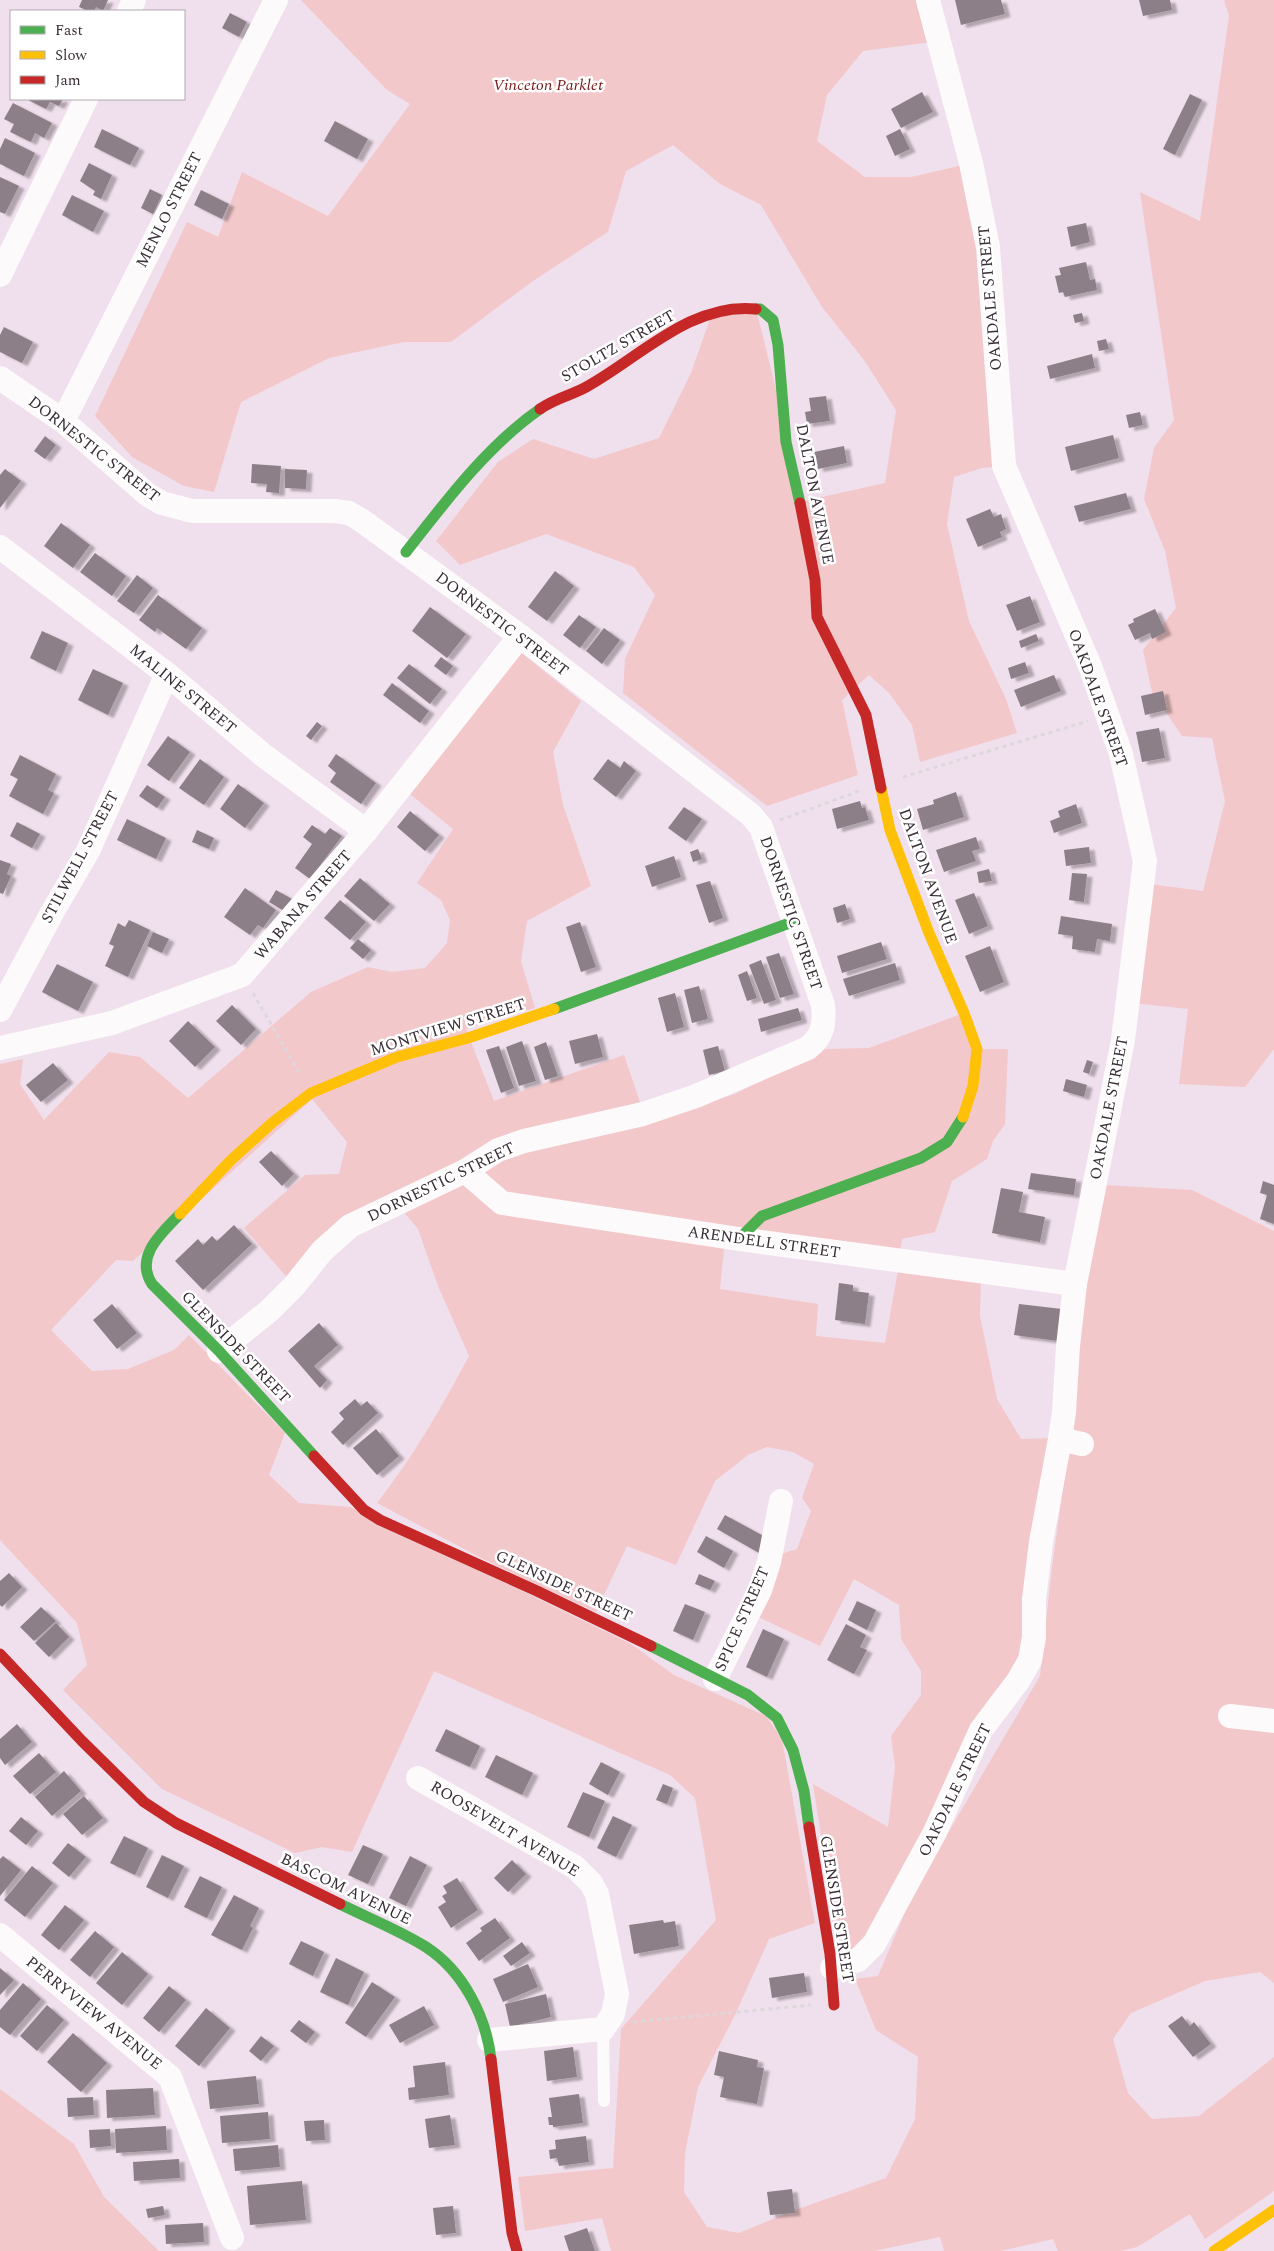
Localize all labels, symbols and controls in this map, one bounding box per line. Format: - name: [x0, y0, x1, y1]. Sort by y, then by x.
- legend: [10, 10, 185, 100]
- text: Fast: [55, 19, 83, 42]
- text: Slow: [55, 44, 87, 67]
- text: Jam: [55, 69, 81, 92]
- park label: Vinceton Parklet: [493, 73, 604, 97]
- street label: MENLO STREET: [129, 148, 209, 272]
- street label: OAKDALE STREET: [972, 224, 1008, 372]
- street label: STOLTZ STREET: [557, 303, 680, 388]
- street label: DORNESTIC STREET: [23, 390, 165, 508]
- street label: DALTON AVENUE: [790, 422, 840, 566]
- street label: DORNESTIC STREET: [430, 566, 574, 682]
- street label: OAKDALE STREET: [1062, 625, 1134, 771]
- street label: MALINE STREET: [124, 638, 242, 740]
- street label: STILWELL STREET: [35, 786, 125, 928]
- street label: DALTON AVENUE: [892, 805, 964, 947]
- street label: DORNESTIC STREET: [753, 833, 829, 994]
- street label: WABANA STREET: [248, 844, 358, 965]
- street label: MONTVIEW STREET: [367, 992, 529, 1062]
- street label: OAKDALE STREET: [1083, 1034, 1135, 1182]
- street label: DORNESTIC STREET: [363, 1136, 519, 1228]
- street label: ARENDELL STREET: [686, 1219, 842, 1265]
- street label: GLENSIDE STREET: [176, 1285, 296, 1409]
- street label: GLENSIDE STREET: [492, 1544, 637, 1628]
- street label: SPICE STREET: [708, 1563, 776, 1675]
- street label: OAKDALE STREET: [912, 1719, 998, 1861]
- street label: ROOSEVELT AVENUE: [426, 1775, 584, 1883]
- street label: GLENSIDE STREET: [814, 1834, 861, 1984]
- street label: BASCOM AVENUE: [276, 1847, 416, 1931]
- street label: PERRYVIEW AVENUE: [21, 1950, 167, 2076]

